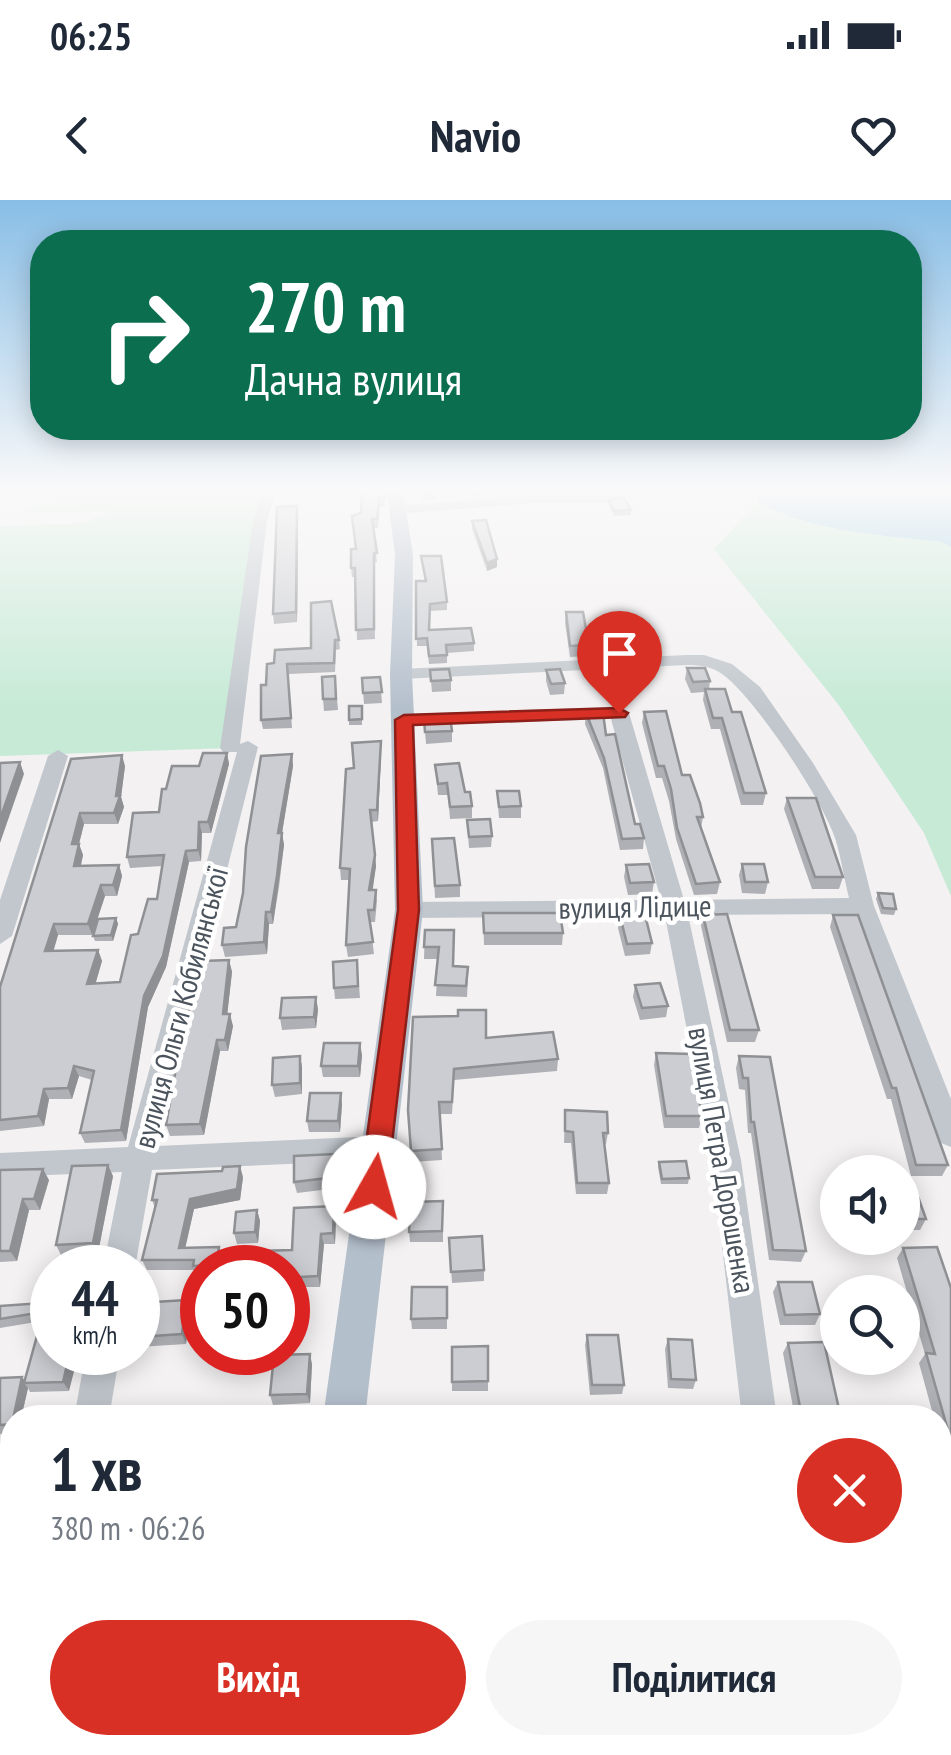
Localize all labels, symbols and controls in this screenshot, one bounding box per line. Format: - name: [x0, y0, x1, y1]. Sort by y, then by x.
- text: 06:25: [50, 11, 132, 60]
- text: Navio: [430, 106, 521, 164]
- icon: back: [50, 108, 105, 163]
- icon: heart: [846, 108, 901, 163]
- text: 270 m: [245, 261, 406, 351]
- icon: right: [80, 270, 210, 400]
- text: Дачна вулиця: [245, 349, 462, 407]
- pin: [577, 611, 662, 714]
- icon: arrive: [592, 626, 647, 681]
- street label: вулиця Ольги Кобилянської: [124, 862, 236, 1152]
- street label: вулиця Лідице: [558, 885, 712, 927]
- street label: вулиця Петра Дорошенка: [680, 1024, 766, 1296]
- position arrow: [322, 1135, 426, 1239]
- map controls: [820, 1155, 920, 1375]
- button: sound: [820, 1155, 920, 1255]
- speed limit sign: 50: [180, 1245, 310, 1375]
- text: 44: [71, 1265, 119, 1330]
- button: search: [820, 1275, 920, 1375]
- text: km/h: [73, 1319, 117, 1351]
- text: 1 хв: [50, 1430, 142, 1508]
- button: close: [797, 1438, 902, 1543]
- text: 380 m · 06:26: [50, 1507, 205, 1549]
- button: Вихід: [50, 1620, 466, 1735]
- button: Поділитися: [486, 1620, 902, 1735]

